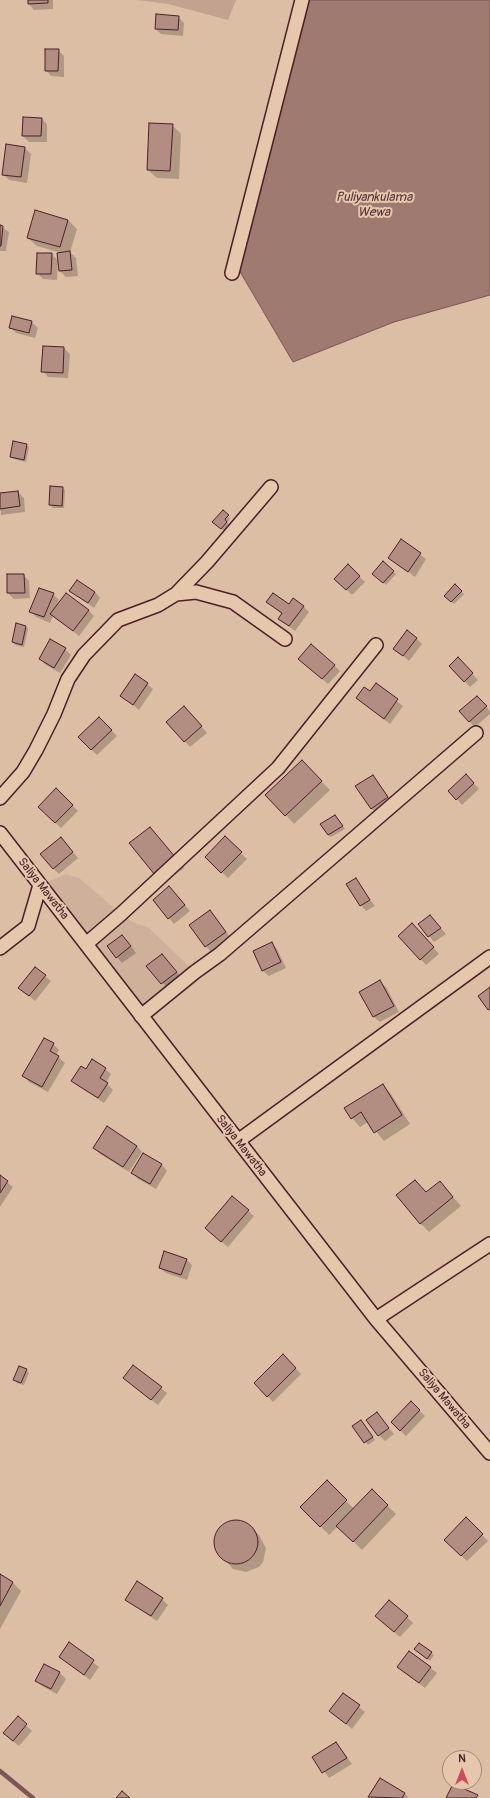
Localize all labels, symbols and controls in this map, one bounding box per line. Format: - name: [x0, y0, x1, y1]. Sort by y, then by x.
- water label: Puliyankulama Wewa: [336, 190, 412, 221]
- street label: Saliya Mawatha: [14, 855, 72, 923]
- street label: Saliya Mawatha: [212, 1112, 270, 1180]
- street label: Saliya Mawatha: [415, 1366, 473, 1432]
- north arrow: [442, 1750, 482, 1790]
- text: N: [458, 1752, 466, 1765]

